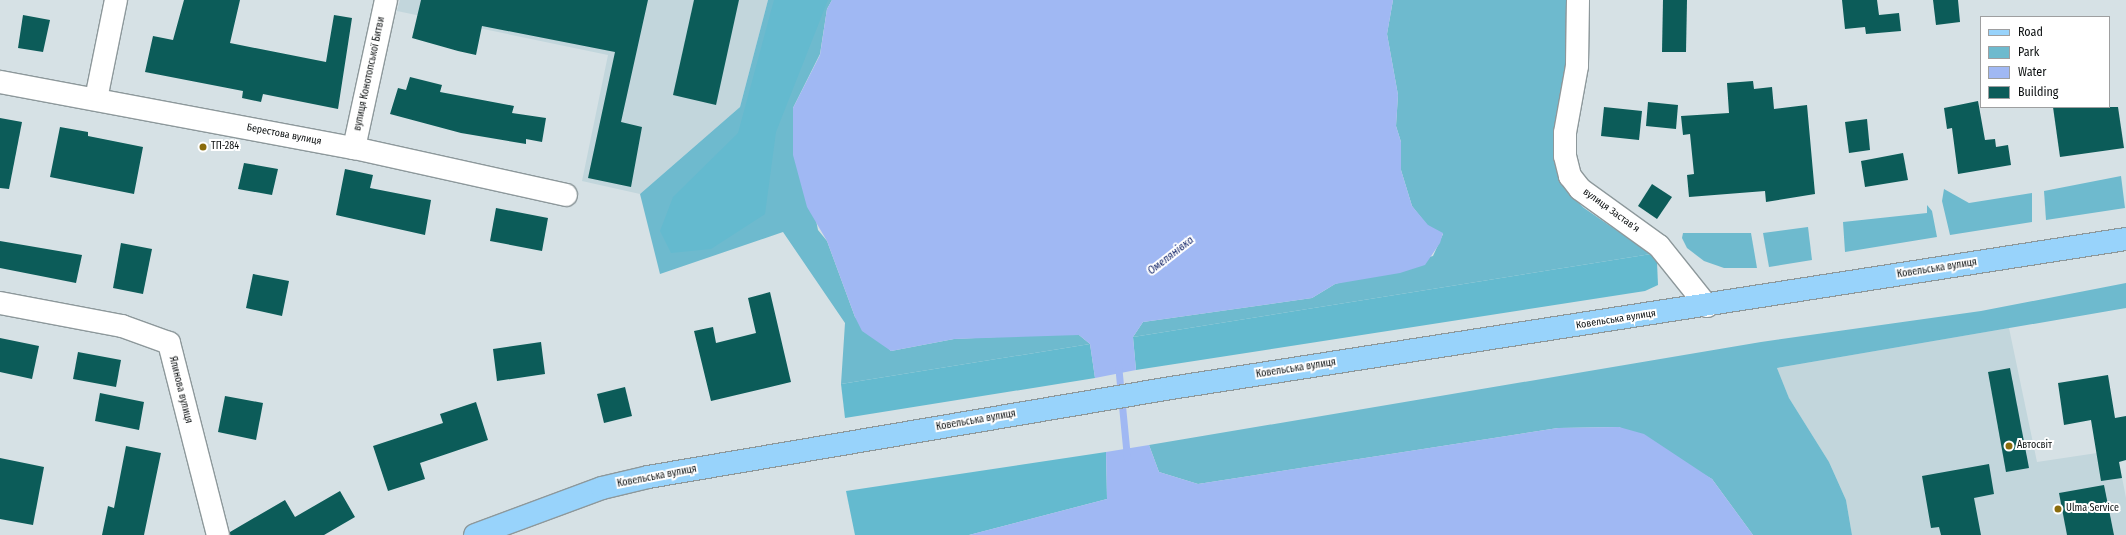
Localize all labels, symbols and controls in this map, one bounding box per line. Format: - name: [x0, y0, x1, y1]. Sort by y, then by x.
- street label: вулиця Конотопської Битви: [352, 16, 388, 132]
- legend: [1980, 16, 2110, 108]
- text: Road: [2018, 25, 2043, 39]
- text: Park: [2018, 45, 2039, 59]
- text: Water: [2018, 65, 2046, 79]
- text: Building: [2018, 85, 2058, 99]
- street label: Берестова вулиця: [246, 122, 322, 148]
- place label: ТП-284: [211, 141, 239, 153]
- marker: ТП-284: [198, 142, 208, 152]
- street label: вулиця Заставʼя: [1580, 186, 1642, 236]
- water label: Омелянівка: [1145, 234, 1197, 278]
- street label: Ковельська вулиця: [1896, 257, 1978, 281]
- street label: Ковельська вулиця: [1575, 308, 1657, 332]
- street label: Ялинова вулиця: [166, 355, 194, 425]
- street label: Ковельська вулиця: [1255, 357, 1337, 381]
- street label: Ковельська вулиця: [935, 408, 1017, 434]
- place label: Автосвіт: [2017, 440, 2052, 452]
- marker: Автосвіт: [2004, 441, 2014, 451]
- street label: Ковельська вулиця: [616, 463, 698, 491]
- place label: Ulma Service: [2066, 503, 2119, 515]
- marker: Ulma Service: [2053, 504, 2063, 514]

